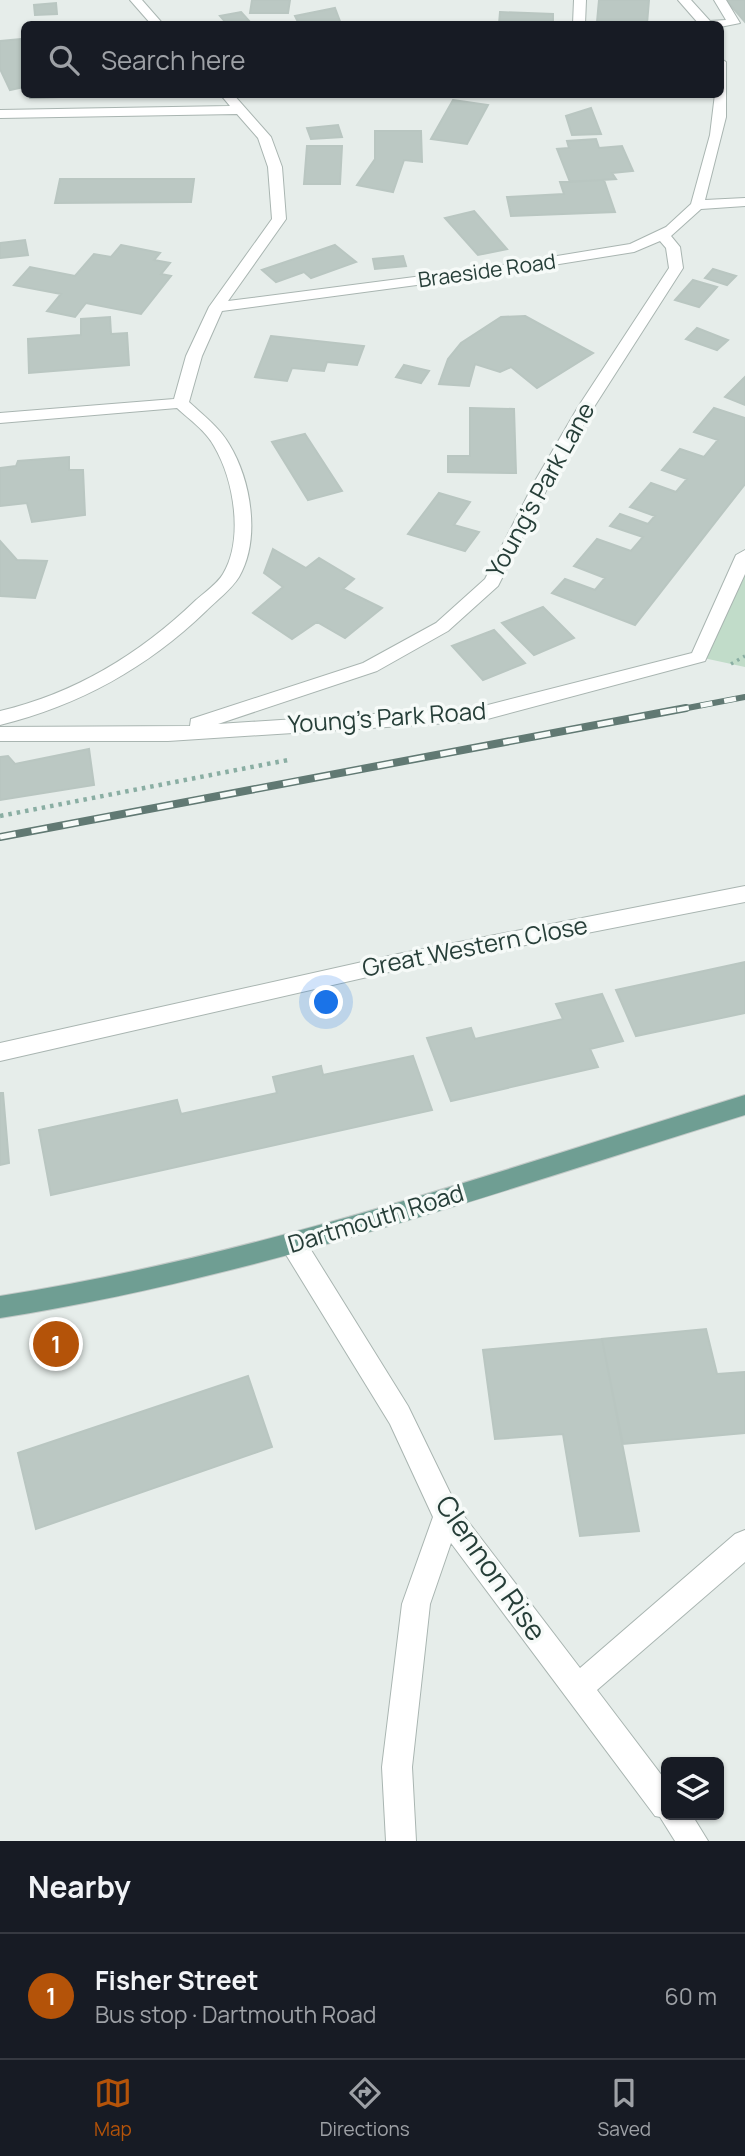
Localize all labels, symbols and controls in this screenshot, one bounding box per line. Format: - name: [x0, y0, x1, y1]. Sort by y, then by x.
- search box: [21, 21, 724, 98]
- icon: search: [45, 41, 83, 79]
- text: Search here: [101, 42, 246, 78]
- street label: Braeside Road: [416, 247, 557, 294]
- street label: Young's Park Lane: [478, 396, 602, 583]
- street label: Young's Park Road: [287, 693, 487, 740]
- street label: Great Western Close: [359, 907, 590, 984]
- your location: [309, 985, 343, 1019]
- street label: Dartmouth Road: [284, 1175, 467, 1260]
- pin: 1: [33, 1318, 79, 1370]
- street label: Clennon Rise: [428, 1487, 556, 1648]
- map controls: [661, 1757, 724, 1820]
- button: layers: [661, 1757, 724, 1820]
- text: Nearby: [28, 1866, 131, 1907]
- text: Fisher Street: [95, 1962, 259, 1998]
- text: 1: [46, 1980, 56, 2012]
- text: 60 m: [665, 1980, 717, 2012]
- text: Bus stop · Dartmouth Road: [95, 1998, 376, 2030]
- tab: Map: [94, 2074, 132, 2142]
- tab: Directions: [320, 2074, 410, 2142]
- tab: Saved: [598, 2074, 651, 2142]

